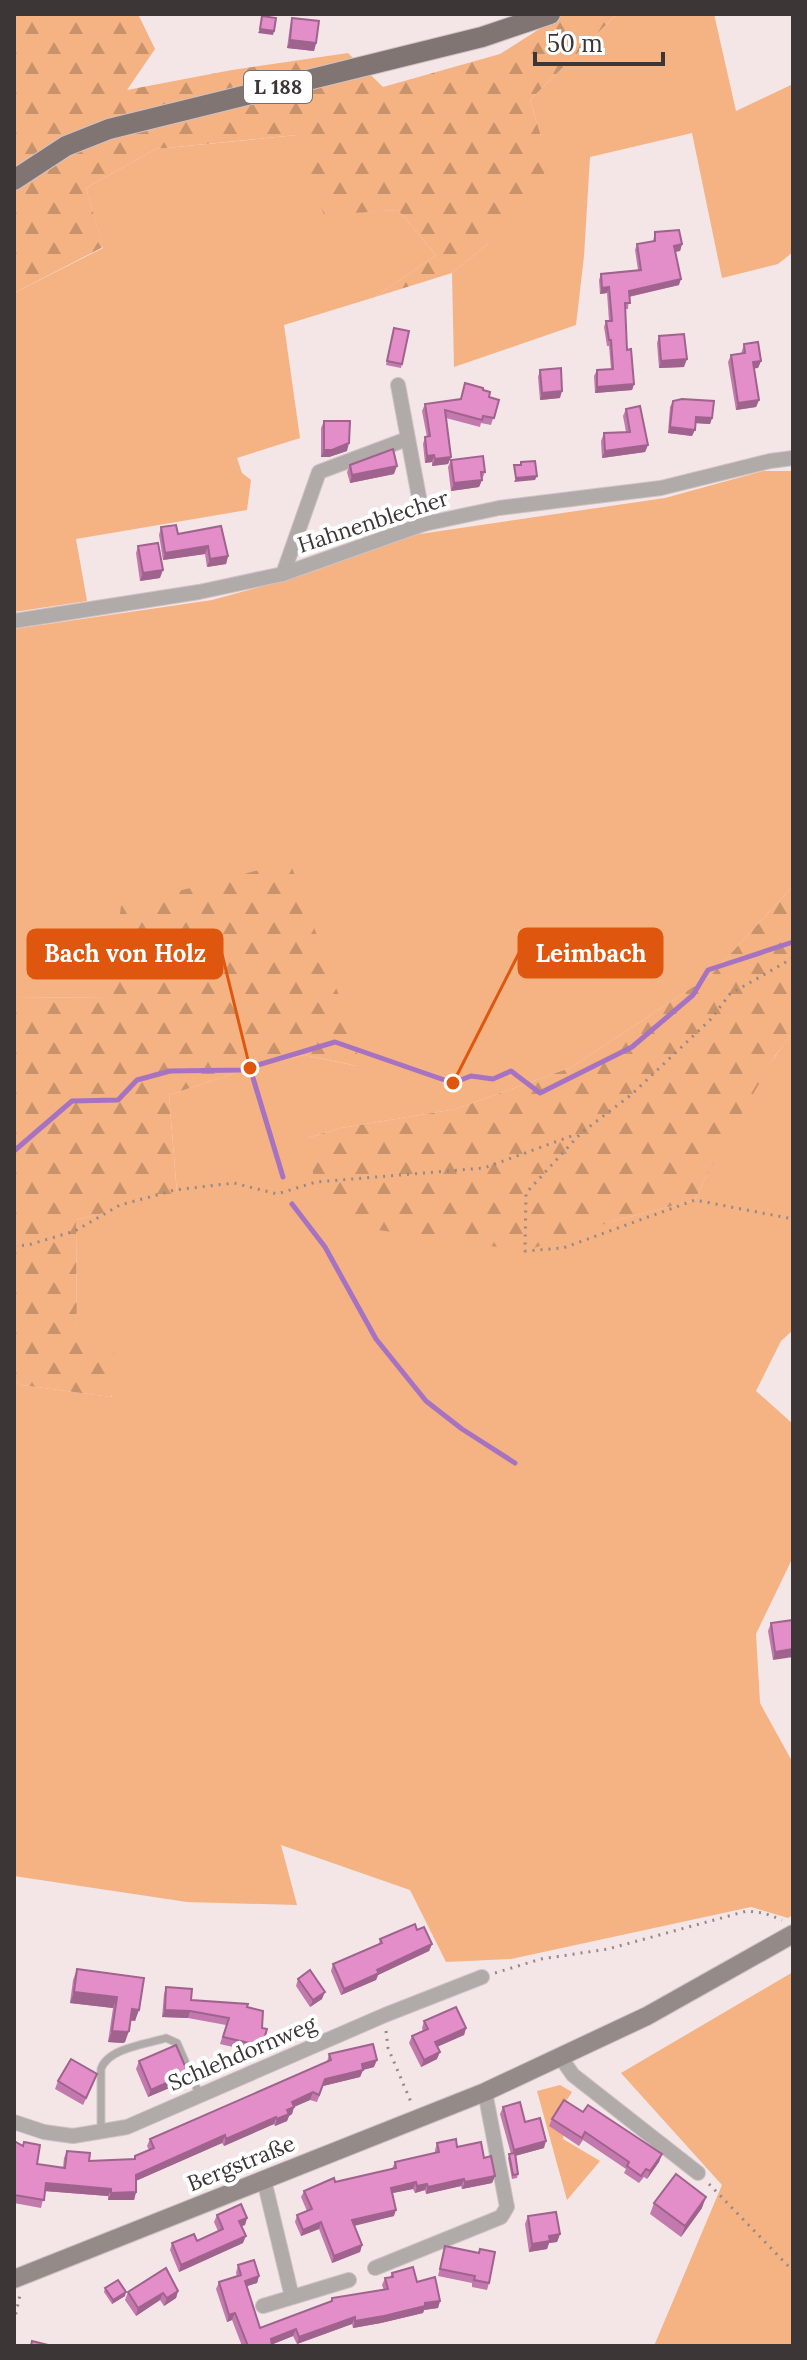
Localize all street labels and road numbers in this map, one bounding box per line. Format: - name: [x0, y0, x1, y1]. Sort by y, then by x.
- road number: L 188: [244, 71, 312, 103]
- street label: Hahnenblecher: [294, 483, 452, 559]
- street label: Schlehdornweg: [164, 2009, 321, 2097]
- street label: Bergstraße: [183, 2129, 299, 2197]

